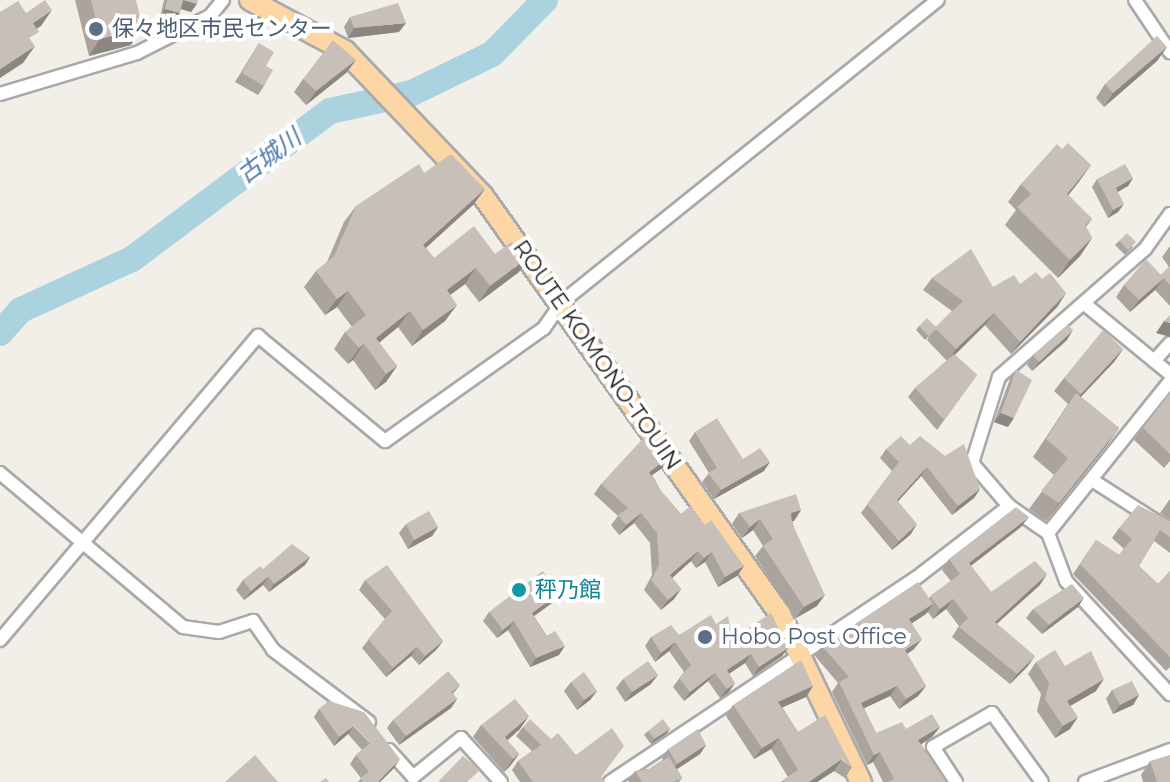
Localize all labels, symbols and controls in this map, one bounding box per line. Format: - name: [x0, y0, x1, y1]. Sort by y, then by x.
- place label: 保々地区市民センター: [112, 16, 332, 42]
- marker: 保々地区市民センター: [87, 20, 105, 38]
- water label: 古城川: [232, 123, 306, 189]
- street label: ROUTE KOMONO-TOUIN: [508, 235, 686, 475]
- place label: 秤乃館: [535, 577, 601, 603]
- marker: 秤乃館: [510, 581, 528, 599]
- place label: Hobo Post Office: [721, 624, 907, 650]
- marker: Hobo Post Office: [696, 628, 714, 646]

